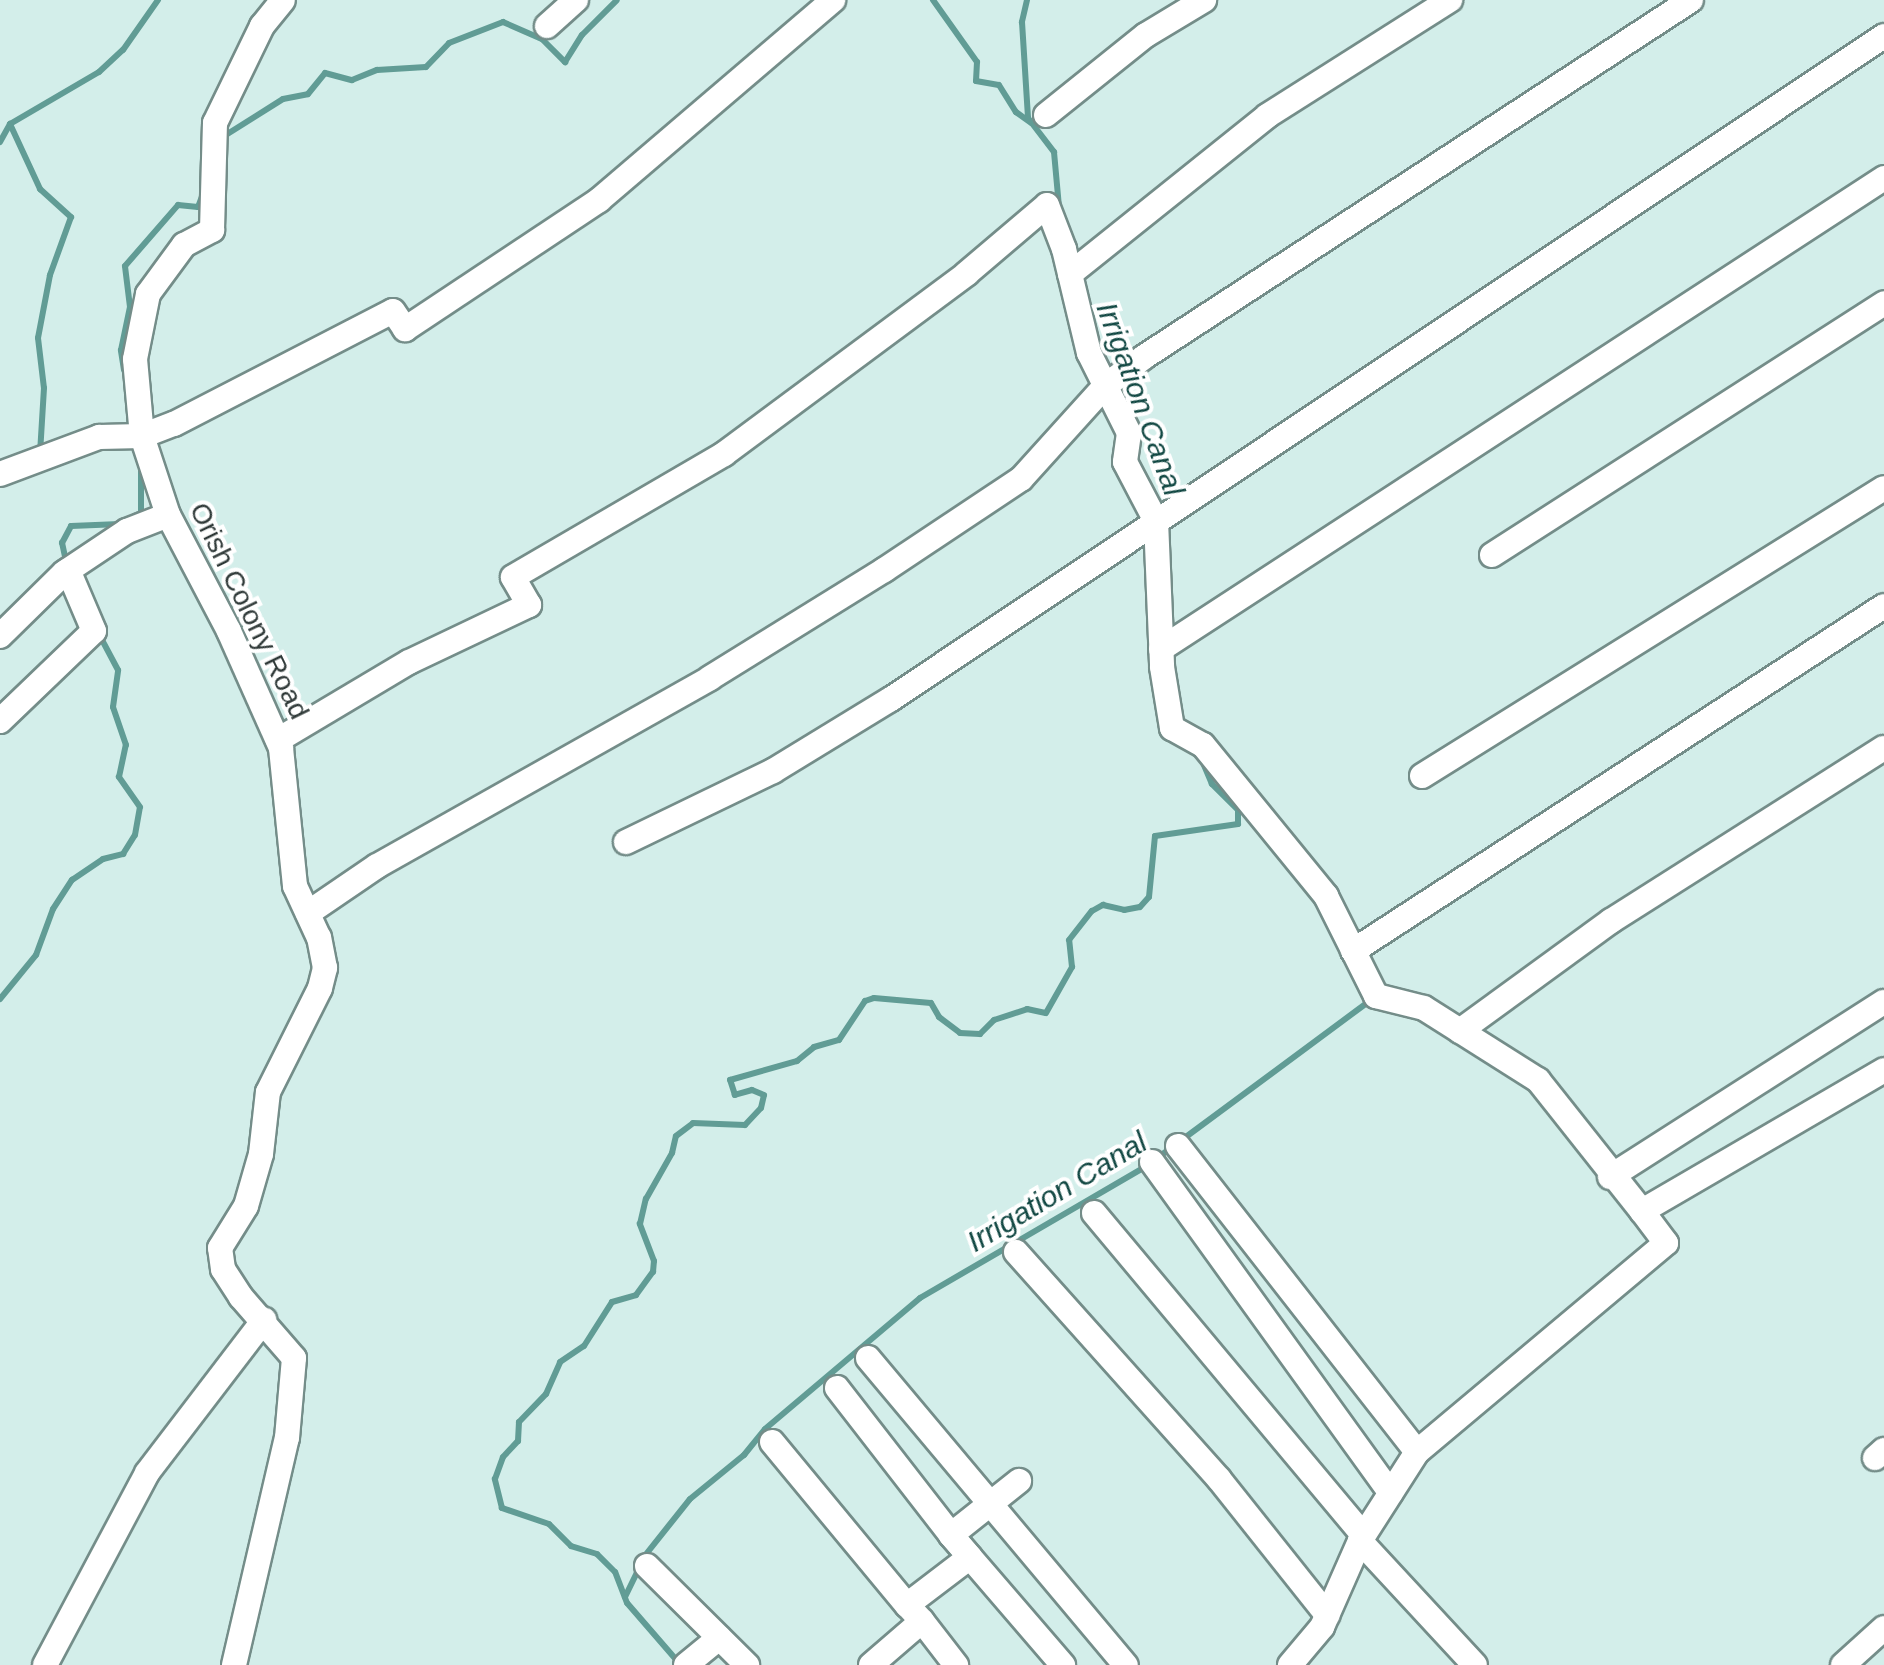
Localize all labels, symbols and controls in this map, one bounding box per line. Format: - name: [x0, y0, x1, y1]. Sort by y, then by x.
- water label: Irrigation Canal: [1088, 297, 1192, 501]
- street label: Orish Colony Road: [182, 497, 316, 725]
- water label: Irrigation Canal: [961, 1124, 1153, 1260]

